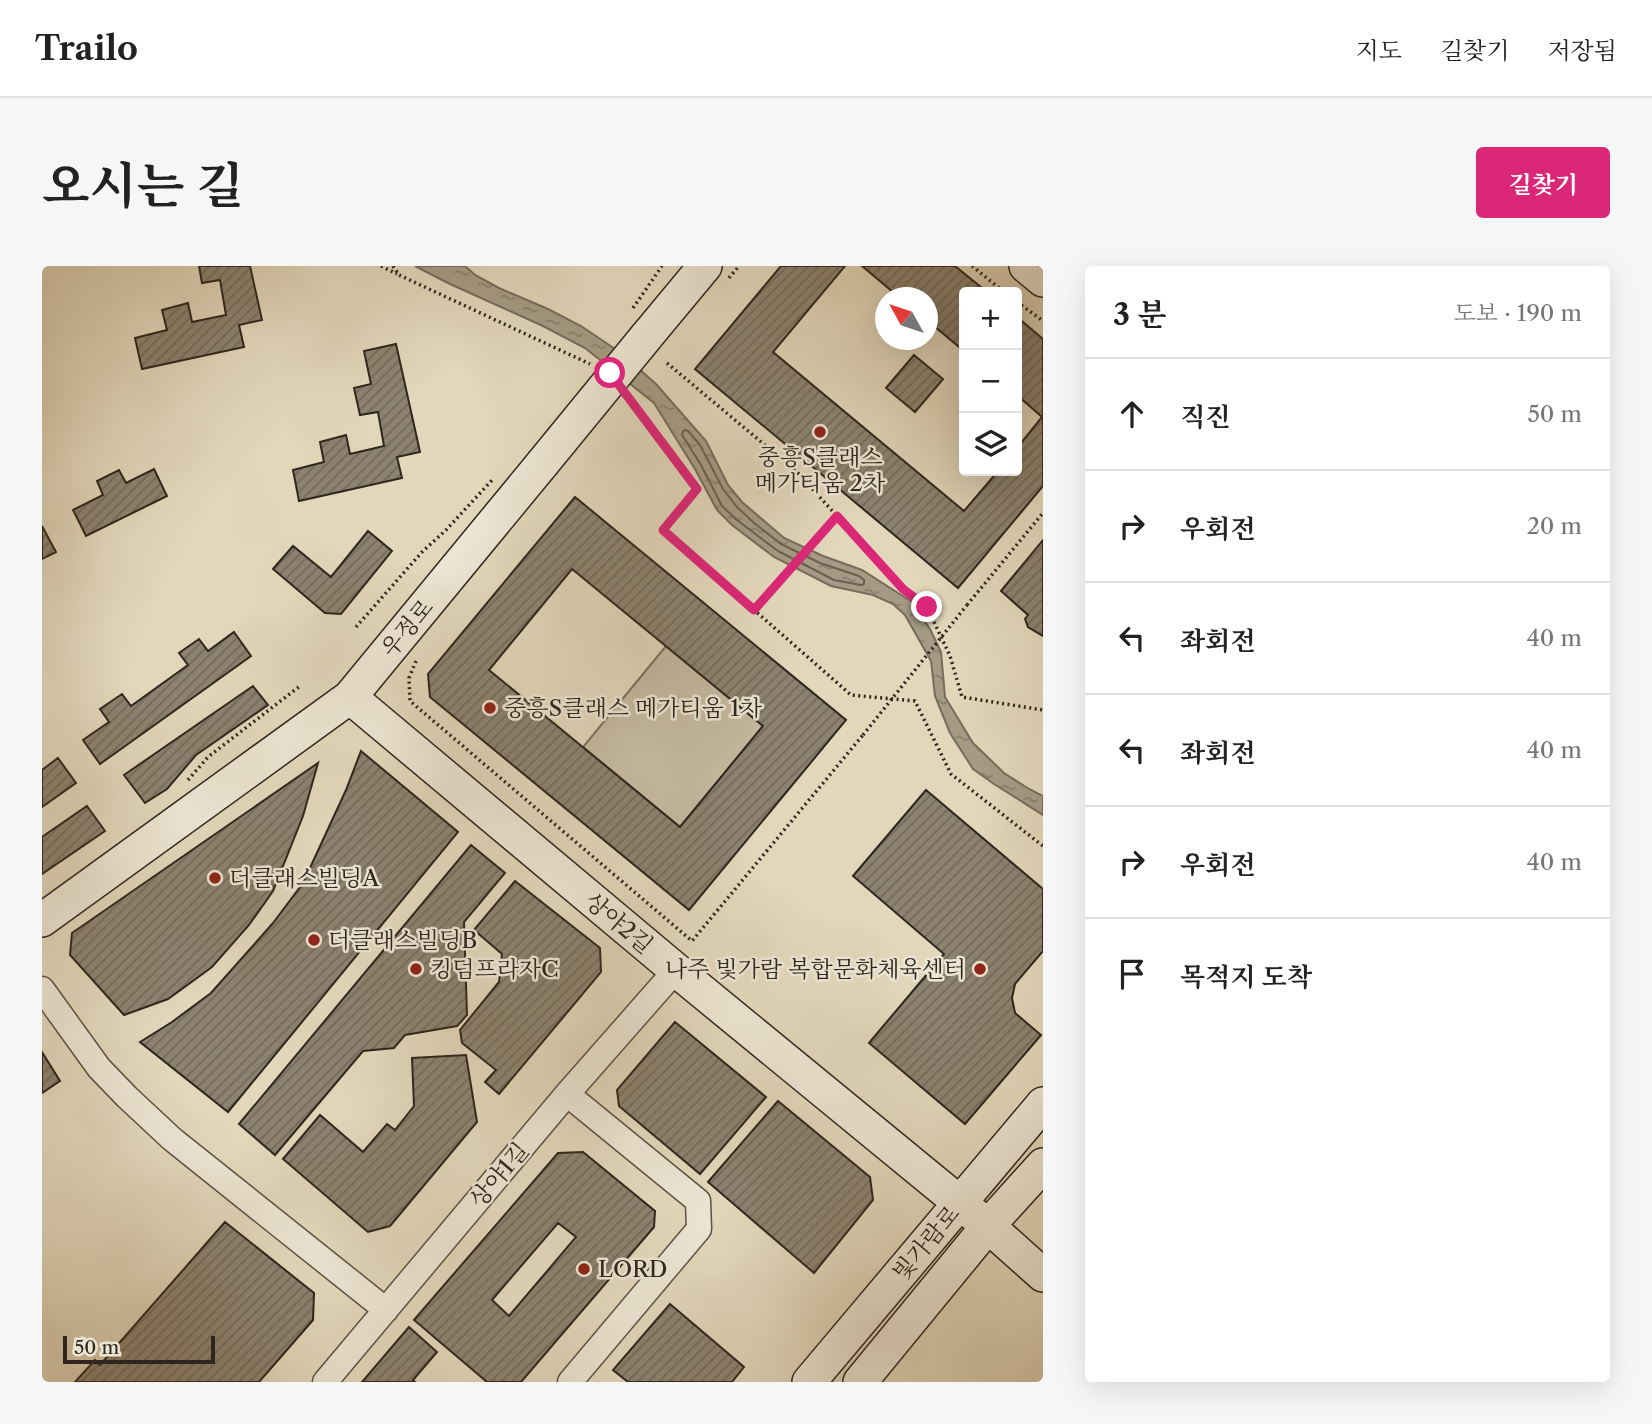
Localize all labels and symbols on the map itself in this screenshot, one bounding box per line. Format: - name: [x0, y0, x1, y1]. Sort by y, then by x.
- north arrow: [875, 287, 938, 350]
- route start: [594, 357, 625, 388]
- marker: 중흥S클래스 메가티움 2차: [812, 424, 828, 440]
- place label: 중흥S클래스 메가티움 2차: [755, 443, 886, 497]
- route end: [911, 591, 942, 622]
- street label: 우정로: [375, 593, 439, 663]
- place label: 중흥S클래스 메가티움 1차: [504, 694, 763, 722]
- marker: 중흥S클래스 메가티움 1차: [482, 700, 498, 716]
- place label: 더클래스빌딩A: [229, 864, 380, 892]
- marker: 더클래스빌딩A: [207, 870, 223, 886]
- street label: 상야2길: [579, 887, 659, 959]
- place label: 더클래스빌딩B: [328, 926, 477, 954]
- marker: 더클래스빌딩B: [306, 932, 322, 948]
- place label: 킹덤프라자C: [430, 955, 559, 983]
- place label: 나주 빛가람 복합문화체육센터: [665, 955, 966, 983]
- marker: 킹덤프라자C: [408, 961, 424, 977]
- marker: 나주 빛가람 복합문화체육센터: [972, 961, 988, 977]
- street label: 상야1길: [464, 1137, 534, 1213]
- street label: 빛가람로: [887, 1200, 965, 1286]
- place label: LORD: [598, 1255, 667, 1283]
- marker: LORD: [576, 1261, 592, 1277]
- scale bar: [63, 1333, 215, 1365]

